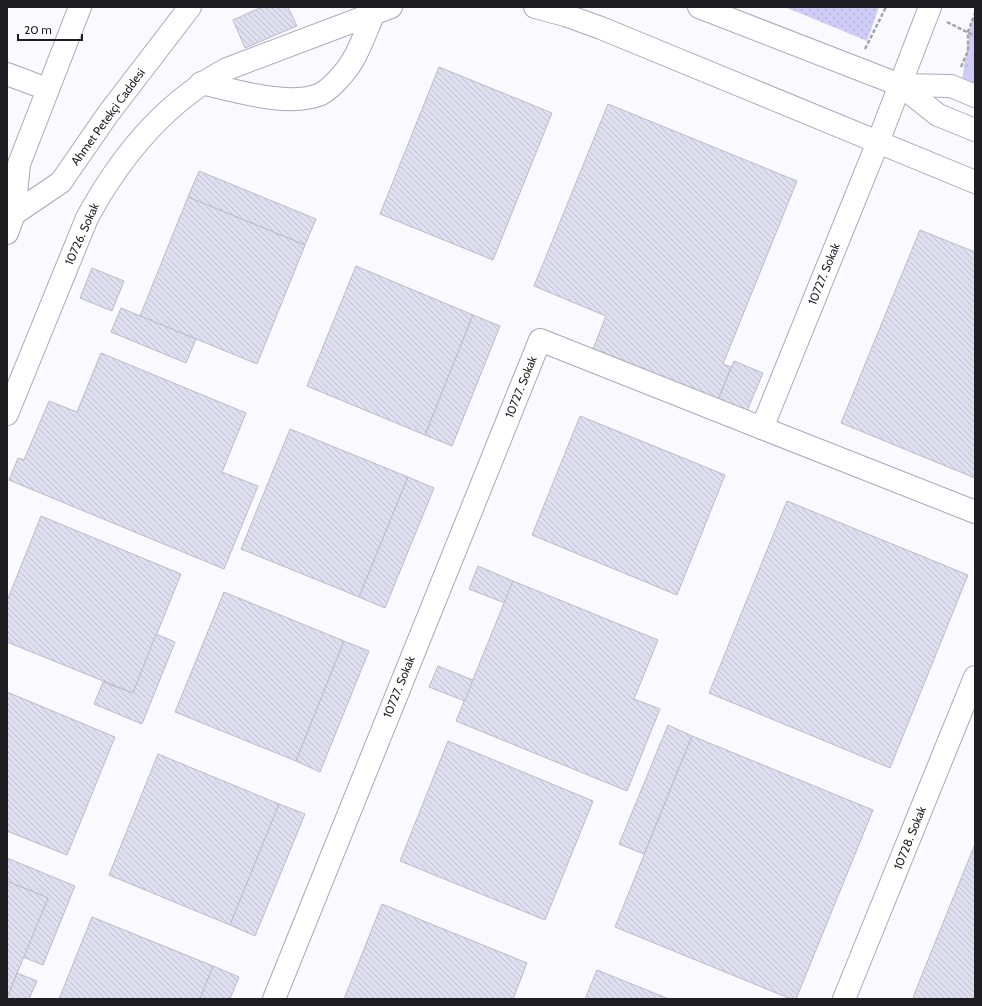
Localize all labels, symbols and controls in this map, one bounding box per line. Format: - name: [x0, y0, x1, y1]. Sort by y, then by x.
- scale bar: [18, 16, 82, 42]
- text: 20 m: [24, 22, 52, 37]
- street label: Ahmet Petekçi Caddesi: [67, 65, 148, 168]
- street label: 10726. Sokak: [61, 200, 102, 267]
- street label: 10727. Sokak: [804, 240, 843, 307]
- street label: 10727. Sokak: [501, 353, 540, 420]
- street label: 10727. Sokak: [379, 653, 418, 720]
- street label: 10728. Sokak: [890, 803, 929, 872]

